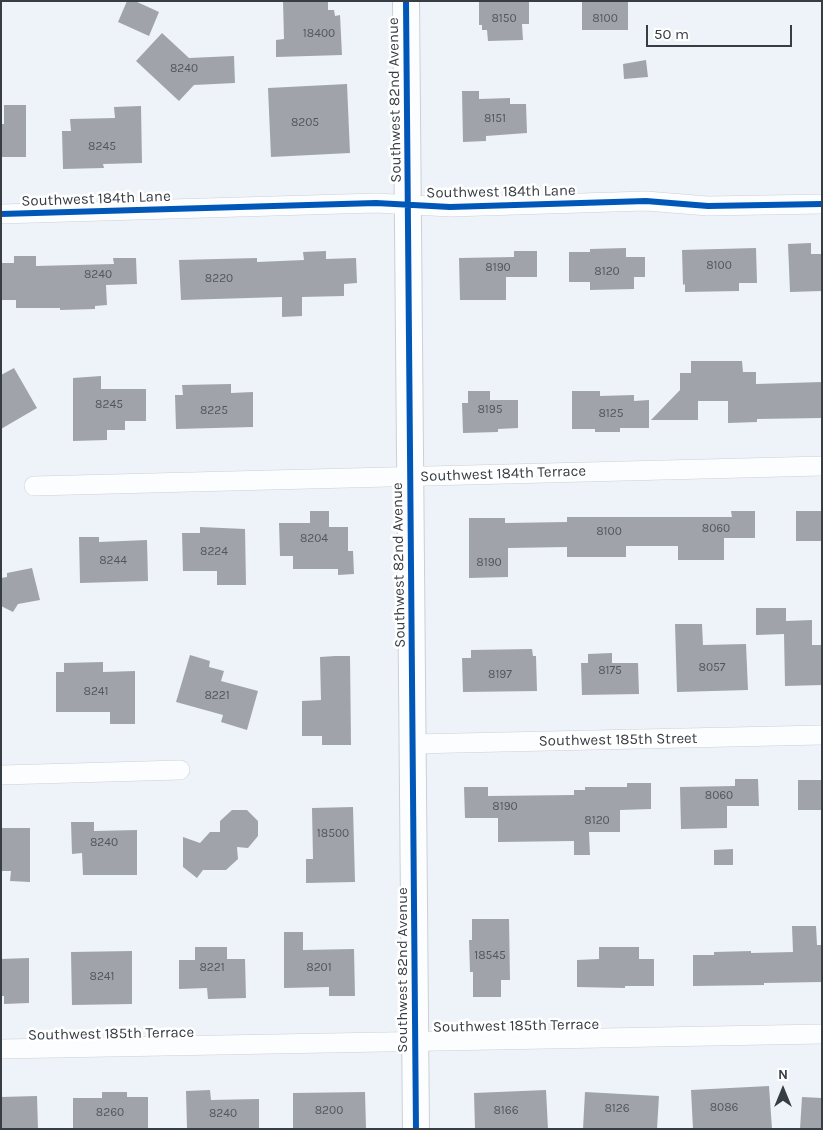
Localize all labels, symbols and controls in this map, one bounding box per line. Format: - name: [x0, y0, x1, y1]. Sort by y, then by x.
- house number: 8150: [491, 12, 517, 26]
- house number: 8100: [592, 12, 618, 26]
- scale bar: [648, 15, 794, 47]
- street label: Southwest 82nd Avenue: [385, 17, 405, 183]
- text: 50 m: [654, 25, 689, 43]
- house number: 18400: [303, 27, 335, 41]
- house number: 8240: [170, 62, 198, 76]
- house number: 8151: [484, 112, 506, 126]
- house number: 8205: [291, 116, 319, 130]
- house number: 8245: [88, 140, 116, 154]
- street label: Southwest 184th Lane: [426, 182, 576, 202]
- street label: Southwest 184th Lane: [21, 187, 171, 211]
- house number: 8100: [706, 259, 732, 273]
- house number: 8190: [485, 261, 511, 275]
- house number: 8120: [594, 265, 620, 279]
- house number: 8240: [84, 268, 112, 282]
- house number: 8220: [205, 272, 233, 286]
- house number: 8245: [95, 398, 123, 412]
- house number: 8195: [477, 403, 503, 417]
- house number: 8225: [200, 404, 228, 418]
- house number: 8125: [598, 407, 624, 421]
- street label: Southwest 184th Terrace: [420, 462, 586, 486]
- street label: Southwest 82nd Avenue: [389, 482, 409, 648]
- house number: 8060: [702, 522, 730, 536]
- house number: 8100: [596, 525, 622, 539]
- house number: 8204: [300, 532, 328, 546]
- house number: 8224: [200, 545, 228, 559]
- house number: 8244: [99, 554, 127, 568]
- house number: 8190: [476, 556, 502, 570]
- house number: 8057: [699, 661, 725, 675]
- house number: 8175: [598, 664, 622, 678]
- house number: 8197: [488, 668, 512, 682]
- house number: 8241: [84, 685, 108, 699]
- house number: 8221: [204, 689, 230, 703]
- street label: Southwest 185th Street: [538, 730, 698, 750]
- house number: 8060: [705, 789, 733, 803]
- house number: 8190: [492, 800, 518, 814]
- house number: 8120: [584, 814, 610, 828]
- house number: 18500: [317, 827, 349, 841]
- house number: 8240: [90, 836, 118, 850]
- street label: Southwest 82nd Avenue: [394, 887, 412, 1053]
- house number: 18545: [474, 949, 506, 963]
- house number: 8221: [199, 961, 225, 975]
- house number: 8201: [306, 961, 332, 975]
- house number: 8241: [90, 970, 114, 984]
- street label: Southwest 185th Terrace: [433, 1016, 599, 1036]
- street label: Southwest 185th Terrace: [28, 1024, 194, 1044]
- north arrow: [758, 1065, 808, 1115]
- text: N: [778, 1066, 788, 1083]
- house number: 8086: [710, 1101, 738, 1115]
- house number: 8126: [604, 1102, 630, 1116]
- house number: 8200: [315, 1104, 343, 1118]
- house number: 8166: [493, 1104, 519, 1118]
- house number: 8260: [96, 1106, 124, 1120]
- house number: 8240: [209, 1107, 237, 1121]

